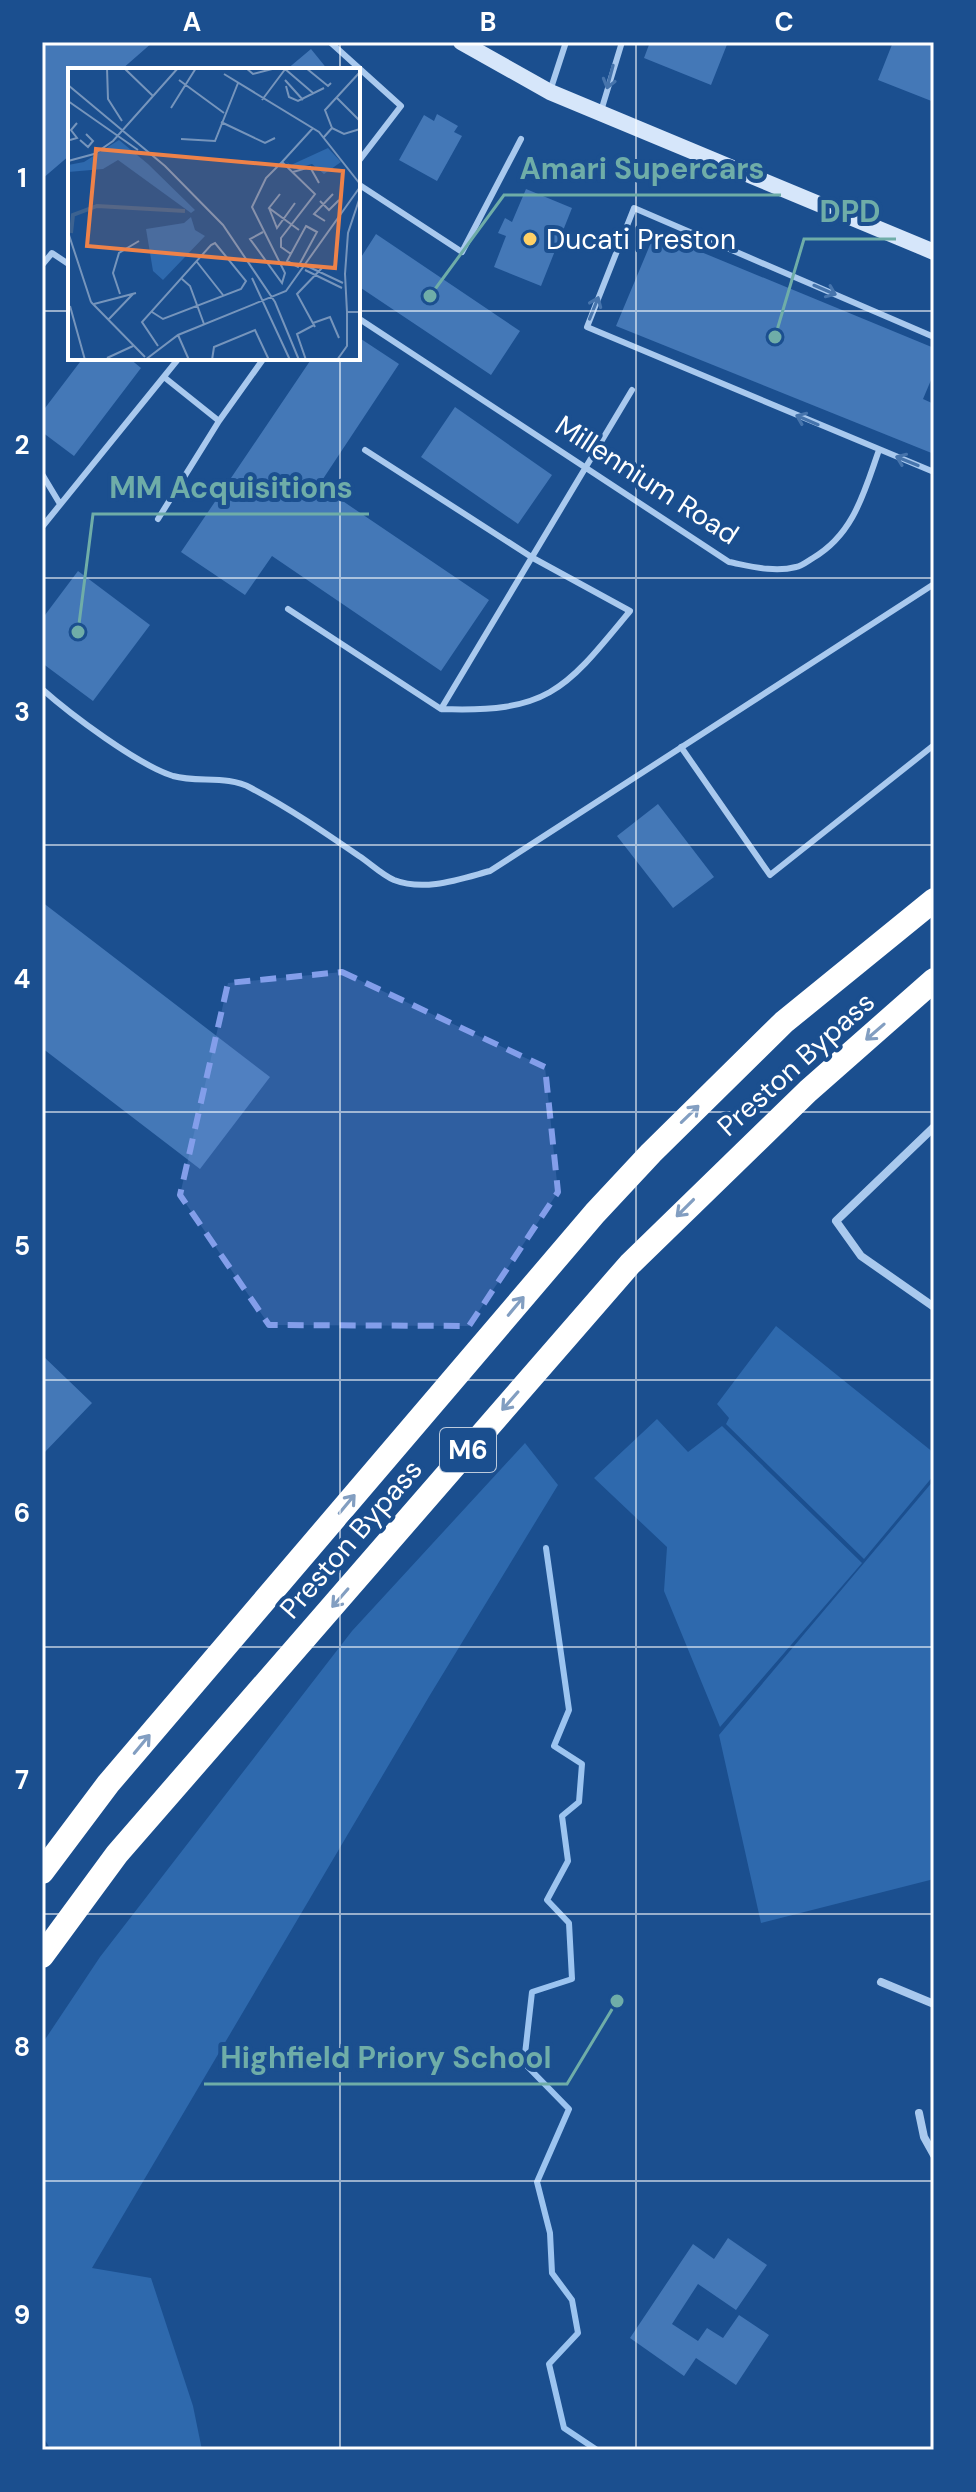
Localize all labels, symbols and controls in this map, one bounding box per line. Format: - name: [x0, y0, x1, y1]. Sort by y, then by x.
- text: A: [183, 5, 201, 39]
- text: B: [480, 5, 496, 39]
- text: C: [774, 5, 794, 39]
- one-way arrow: [602, 63, 617, 89]
- inset map: [68, 68, 360, 360]
- callout: Amari Supercars: [504, 141, 781, 195]
- text: Amari Supercars: [520, 149, 764, 188]
- text: 1: [17, 161, 27, 195]
- callout: DPD: [804, 185, 896, 239]
- text: DPD: [820, 192, 880, 231]
- place label: Ducati Preston: [546, 221, 736, 258]
- marker: Ducati Preston: [521, 230, 539, 248]
- one-way arrow: [812, 284, 837, 299]
- one-way arrow: [588, 296, 603, 321]
- street label: Millennium Road: [548, 407, 746, 553]
- one-way arrow: [795, 412, 820, 427]
- text: 2: [14, 428, 30, 462]
- one-way arrow: [895, 453, 920, 467]
- callout: MM Acquisitions: [93, 460, 369, 514]
- text: MM Acquisitions: [109, 468, 353, 507]
- text: 3: [14, 695, 30, 729]
- text: 4: [14, 962, 30, 996]
- street label: Preston Bypass: [710, 984, 882, 1144]
- one-way arrow: [866, 1023, 886, 1041]
- one-way arrow: [680, 1104, 700, 1123]
- one-way arrow: [675, 1199, 695, 1218]
- text: 5: [14, 1229, 30, 1263]
- one-way arrow: [506, 1297, 524, 1317]
- one-way arrow: [502, 1391, 520, 1411]
- road number: M6: [440, 1428, 496, 1472]
- street label: Preston Bypass: [272, 1452, 430, 1626]
- one-way arrow: [338, 1494, 356, 1515]
- text: 6: [14, 1496, 30, 1530]
- one-way arrow: [331, 1587, 349, 1607]
- one-way arrow: [132, 1735, 150, 1755]
- text: 7: [15, 1763, 29, 1797]
- text: 8: [14, 2030, 30, 2064]
- callout: Highfield Priory School: [204, 2030, 567, 2084]
- text: Highfield Priory School: [220, 2038, 552, 2077]
- text: 9: [14, 2298, 30, 2332]

